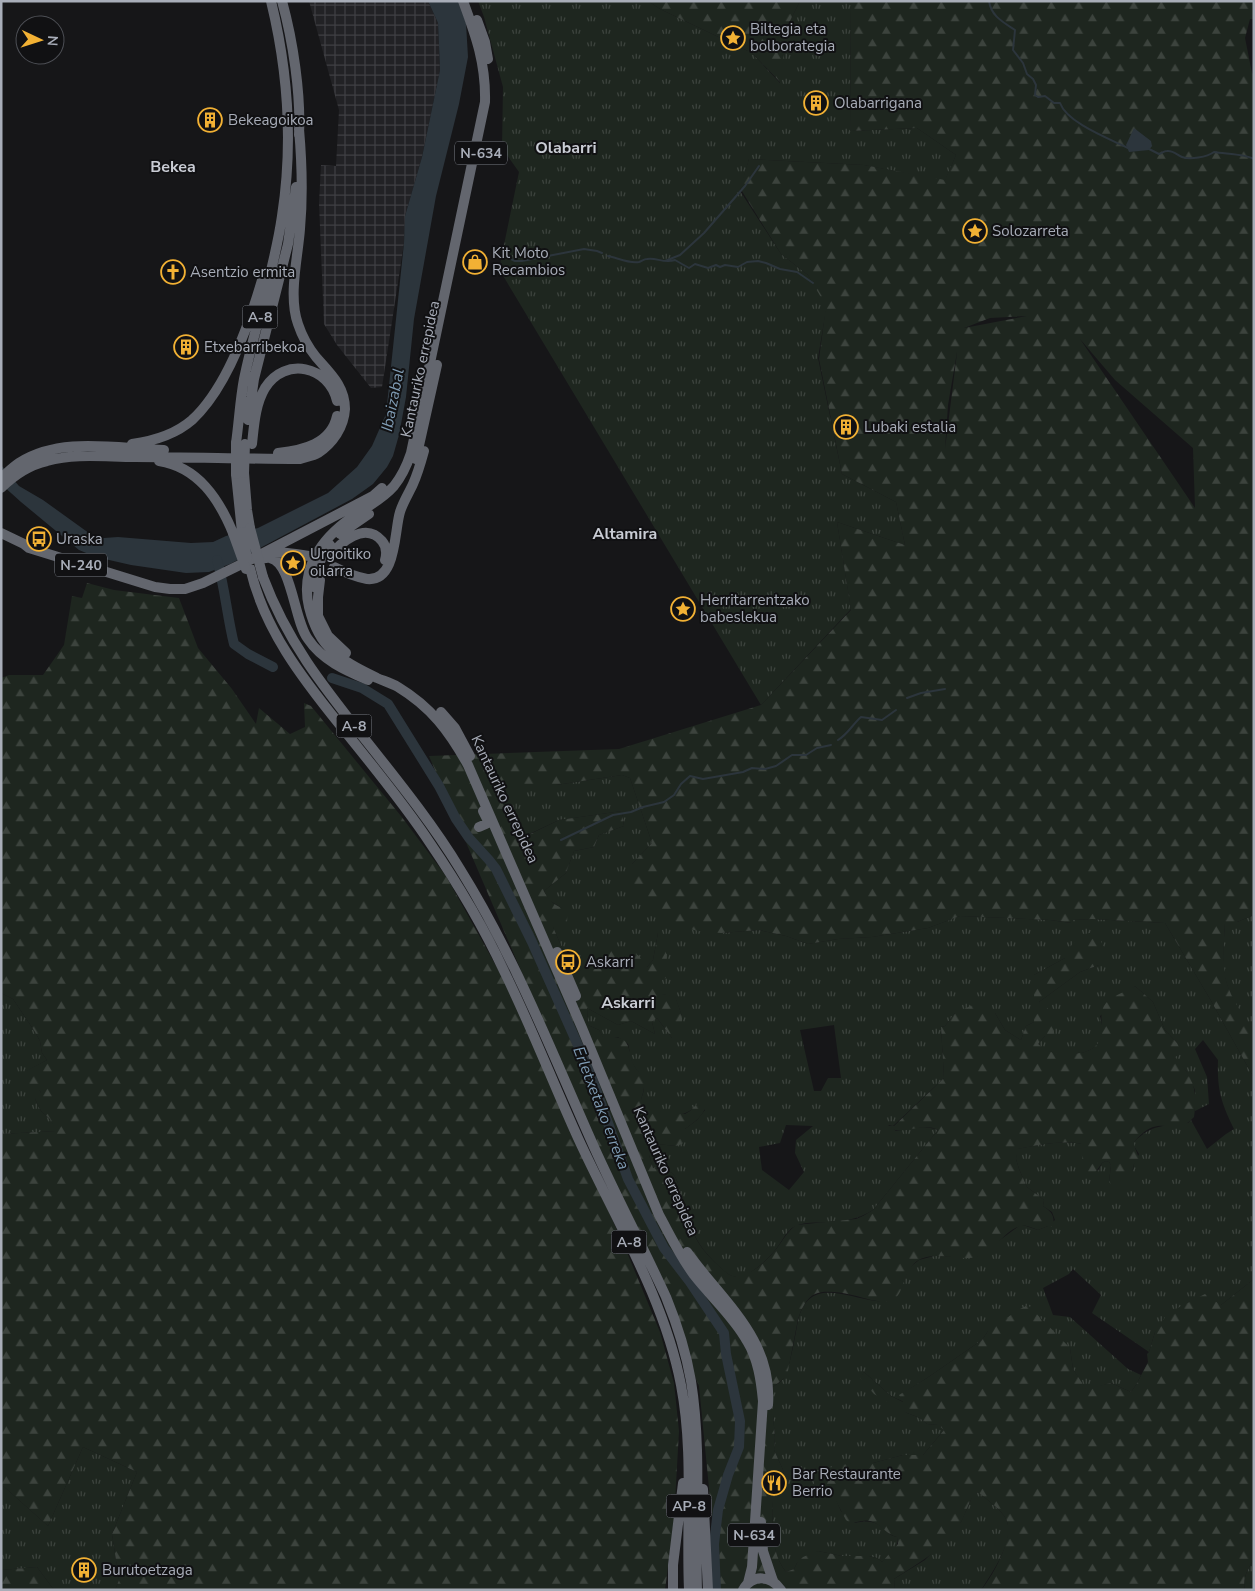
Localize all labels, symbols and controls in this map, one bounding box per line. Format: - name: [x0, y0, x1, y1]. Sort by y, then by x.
- north arrow: [15, 15, 65, 65]
- place label: Biltegia eta bolborategia: [750, 19, 835, 56]
- place icon: Biltegia eta bolborategia: [720, 25, 746, 51]
- text: N: [43, 35, 62, 47]
- building icon: Olabarrigana: [803, 90, 829, 116]
- place label: Olabarrigana: [834, 93, 922, 113]
- building icon: Bekeagoikoa: [197, 107, 223, 133]
- place label: Bekeagoikoa: [228, 110, 314, 130]
- district label: Olabarri: [535, 137, 597, 159]
- road number: N-634: [455, 142, 507, 164]
- district label: Bekea: [150, 156, 196, 178]
- place icon: Solozarreta: [962, 218, 988, 244]
- place label: Solozarreta: [992, 221, 1069, 241]
- place label: Kit Moto Recambios: [492, 243, 565, 280]
- shop icon: Kit Moto Recambios: [462, 249, 488, 275]
- church icon: Asentzio ermita: [160, 259, 186, 285]
- place label: Asentzio ermita: [190, 262, 295, 282]
- street label: Kantauriko errepidea: [396, 299, 444, 439]
- road number: A-8: [242, 306, 278, 328]
- building icon: Etxebarribekoa: [173, 334, 199, 360]
- place label: Etxebarribekoa: [204, 337, 305, 357]
- water label: Ibaizabal: [376, 366, 410, 434]
- building icon: Lubaki estalia: [833, 414, 859, 440]
- place label: Lubaki estalia: [864, 417, 956, 437]
- district label: Altamira: [593, 523, 657, 545]
- bus stop icon: Uraska: [26, 526, 52, 552]
- place label: Uraska: [56, 529, 103, 549]
- place label: Urgoitiko oilarra: [310, 544, 371, 581]
- place icon: Urgoitiko oilarra: [280, 550, 306, 576]
- road number: N-240: [55, 554, 107, 576]
- place label: Herritarrentzako babeslekua: [700, 590, 810, 627]
- place icon: Herritarrentzako babeslekua: [670, 596, 696, 622]
- road number: A-8: [336, 714, 372, 738]
- street label: Kantauriko errepidea: [466, 732, 544, 866]
- bus stop icon: Askarri: [555, 949, 581, 975]
- place label: Askarri: [586, 952, 634, 972]
- district label: Askarri: [601, 992, 655, 1014]
- water label: Erletxetako erreka: [567, 1043, 635, 1173]
- street label: Kantauriko errepidea: [629, 1103, 703, 1239]
- road number: A-8: [612, 1230, 646, 1254]
- place label: Bar Restaurante Berrio: [792, 1464, 901, 1501]
- restaurant icon: Bar Restaurante Berrio: [761, 1470, 787, 1496]
- road number: AP-8: [666, 1494, 712, 1518]
- road number: N-634: [728, 1524, 780, 1546]
- building icon: Burutoetzaga: [71, 1557, 97, 1583]
- place label: Burutoetzaga: [102, 1560, 193, 1580]

